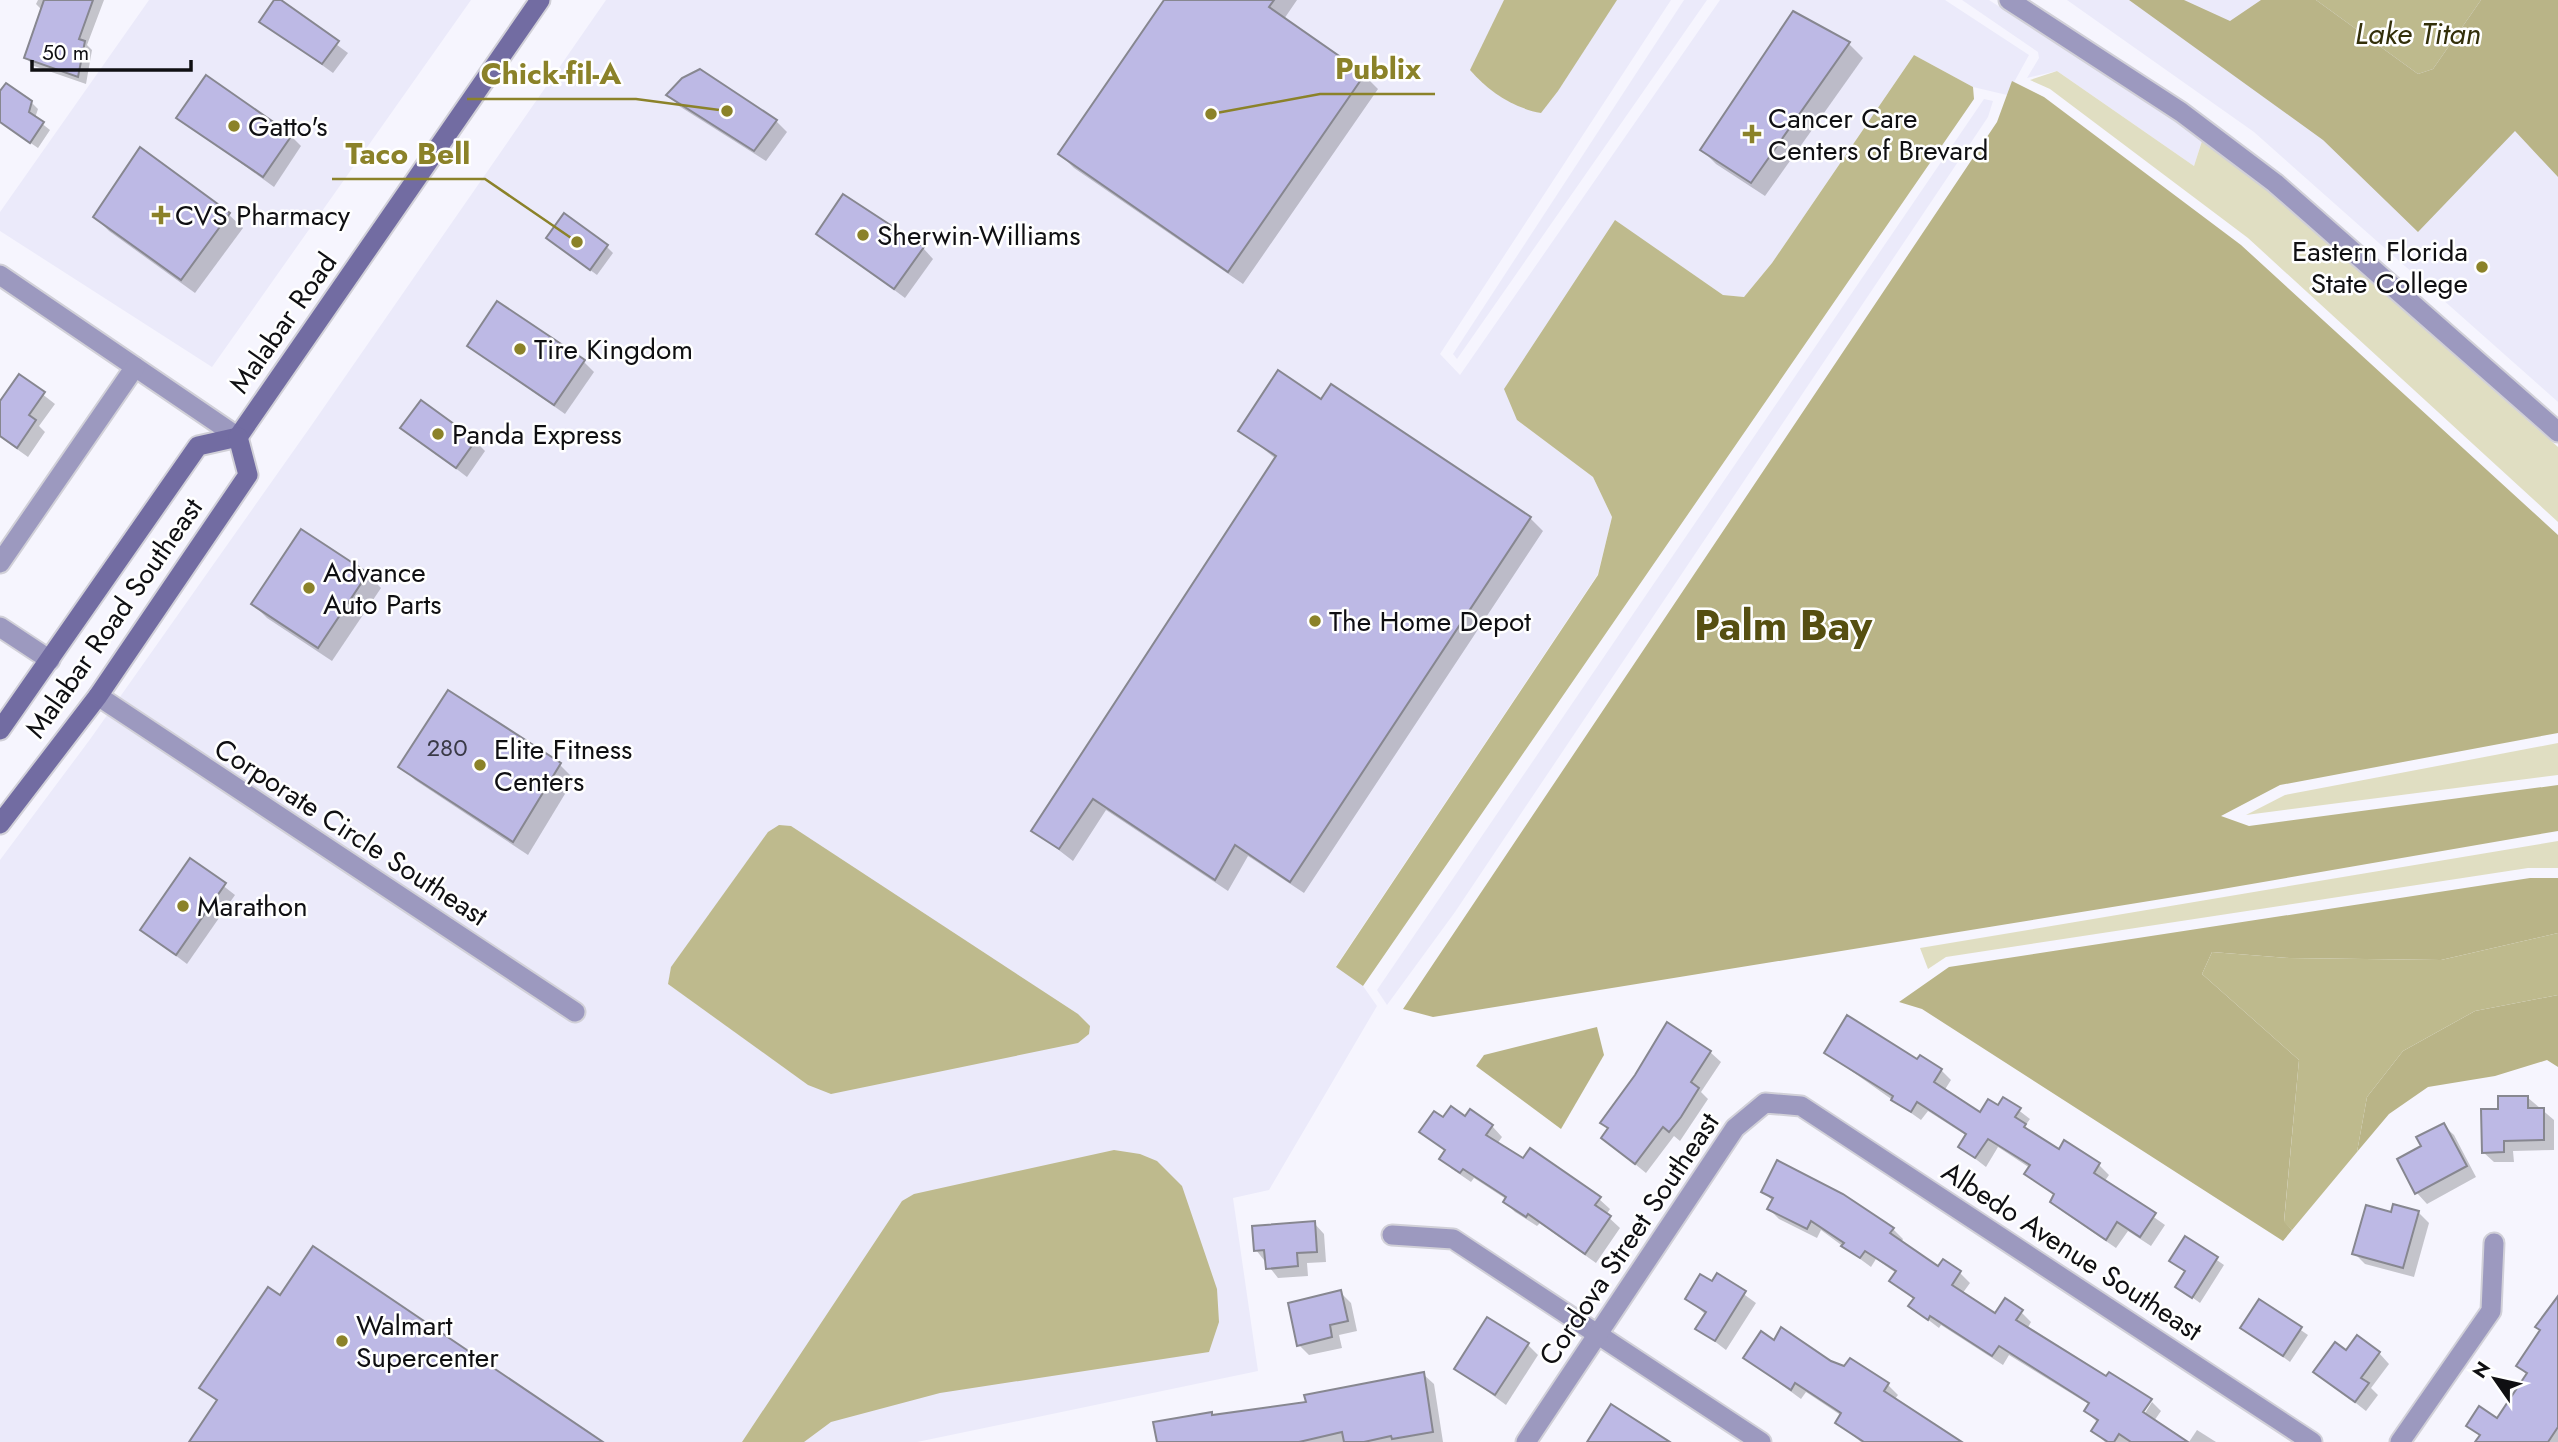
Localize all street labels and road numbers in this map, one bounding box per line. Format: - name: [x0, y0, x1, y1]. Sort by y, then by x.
- street label: Malabar Road: [219, 244, 347, 402]
- street label: Malabar Road Southeast: [15, 489, 213, 746]
- street label: Corporate Circle Southeast: [206, 728, 496, 936]
- street label: Cordova Street Southeast: [1529, 1104, 1729, 1374]
- street label: Albedo Avenue Southeast: [1934, 1151, 2211, 1351]

